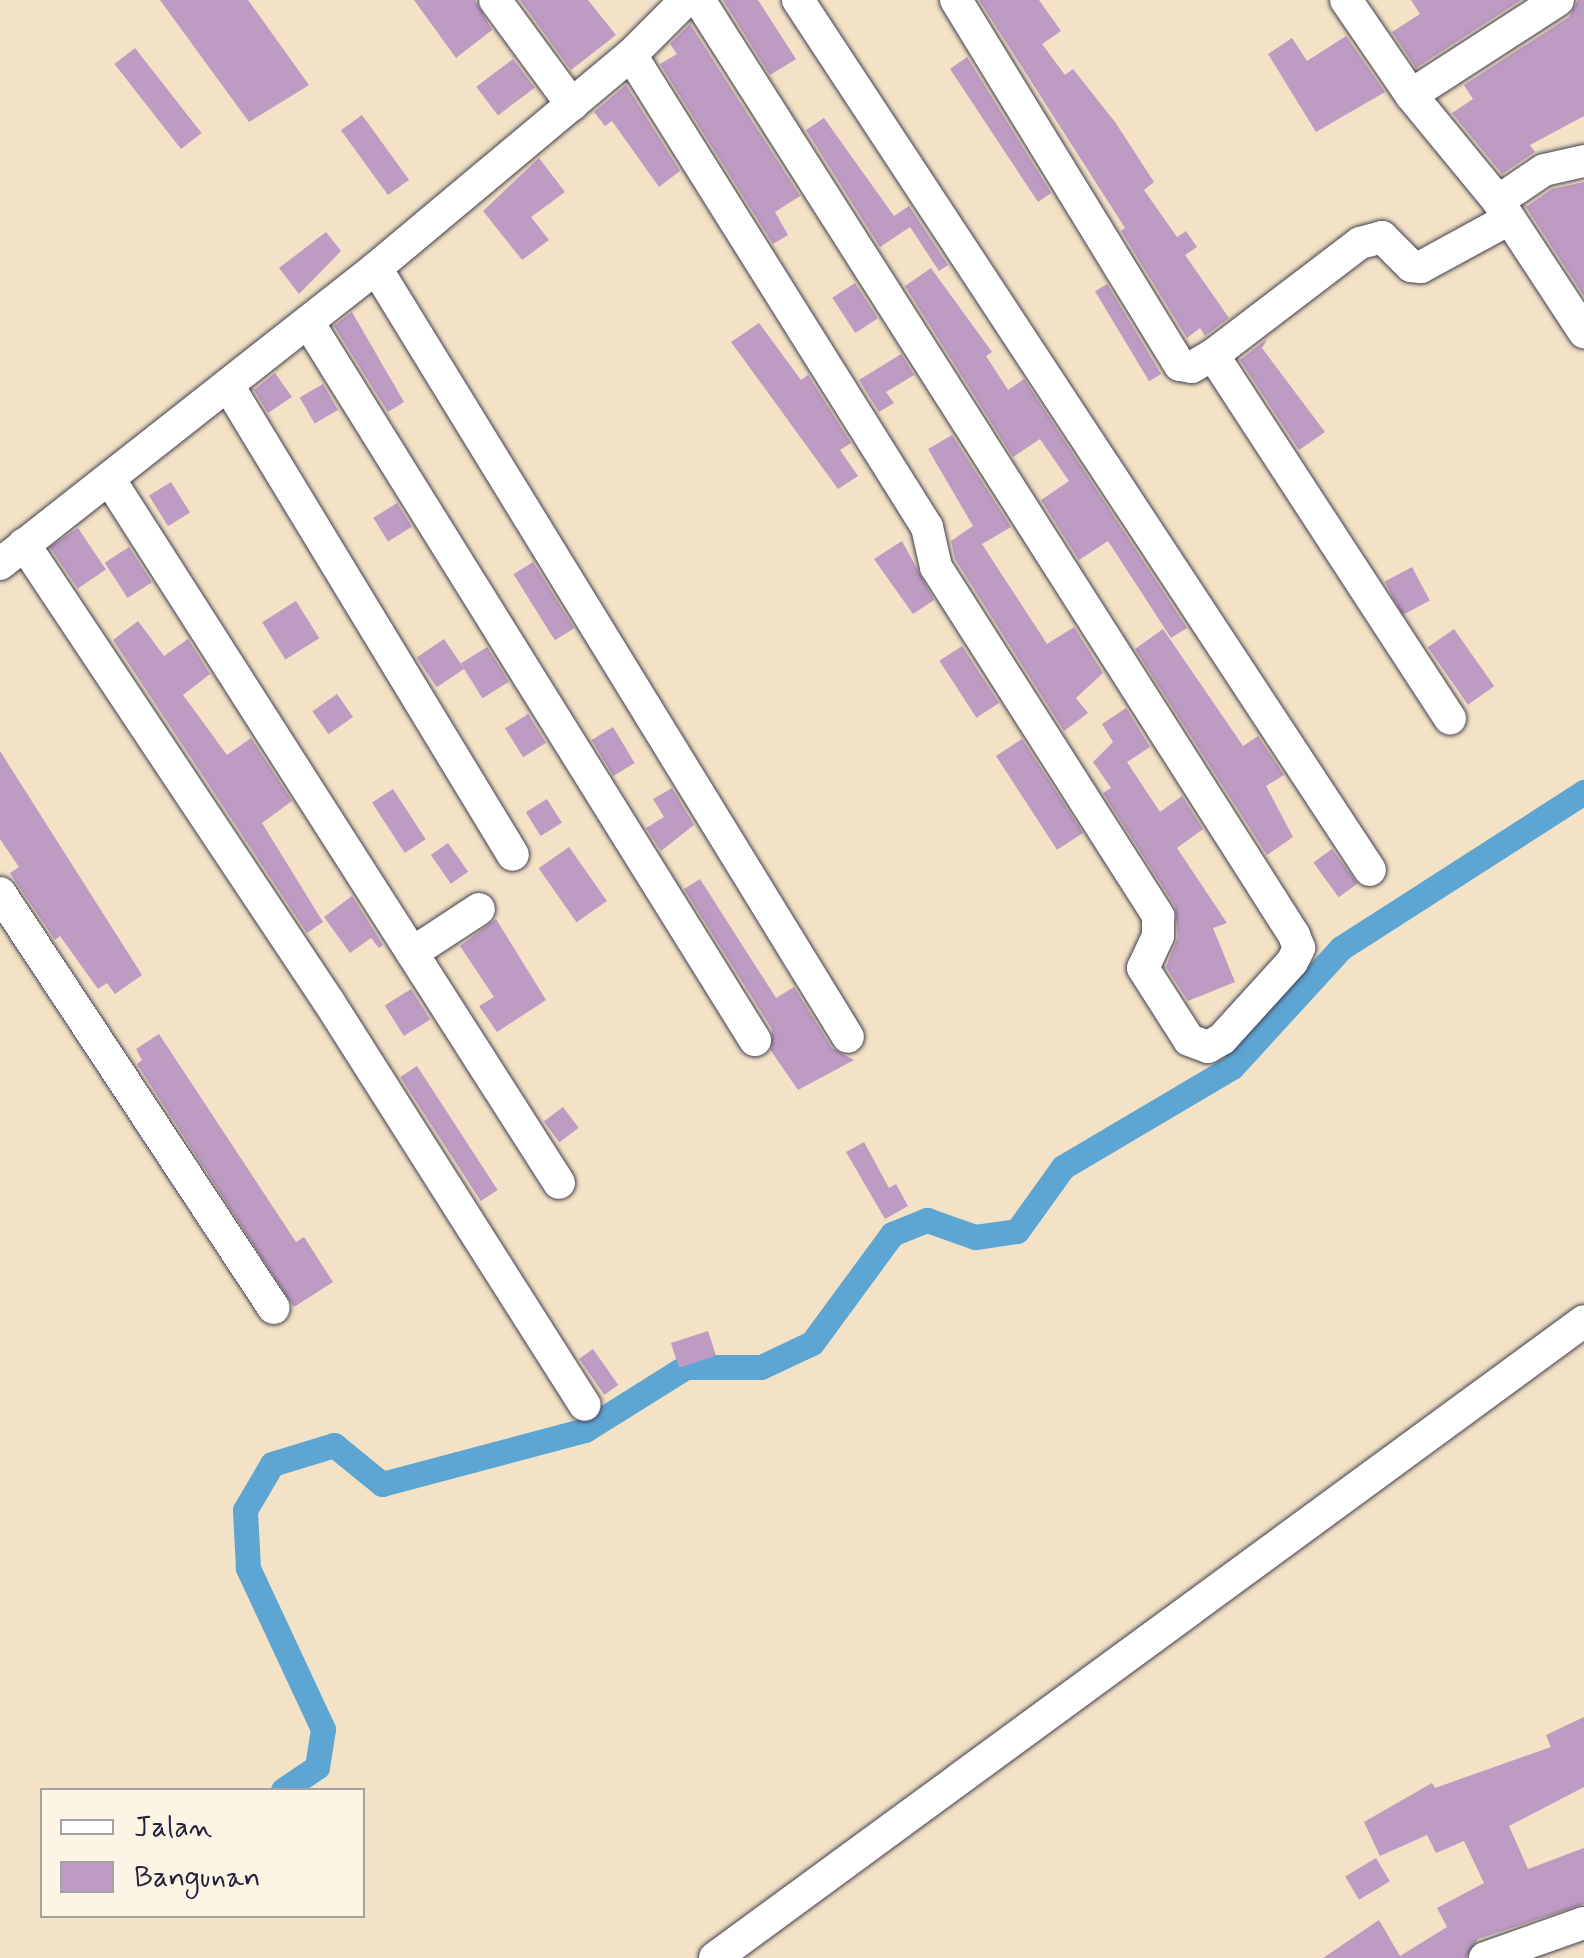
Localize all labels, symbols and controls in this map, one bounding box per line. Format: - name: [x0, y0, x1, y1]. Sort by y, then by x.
- legend: [40, 1788, 365, 1918]
- text: Jalan: [134, 1808, 212, 1847]
- text: Bangunan: [134, 1858, 261, 1897]

